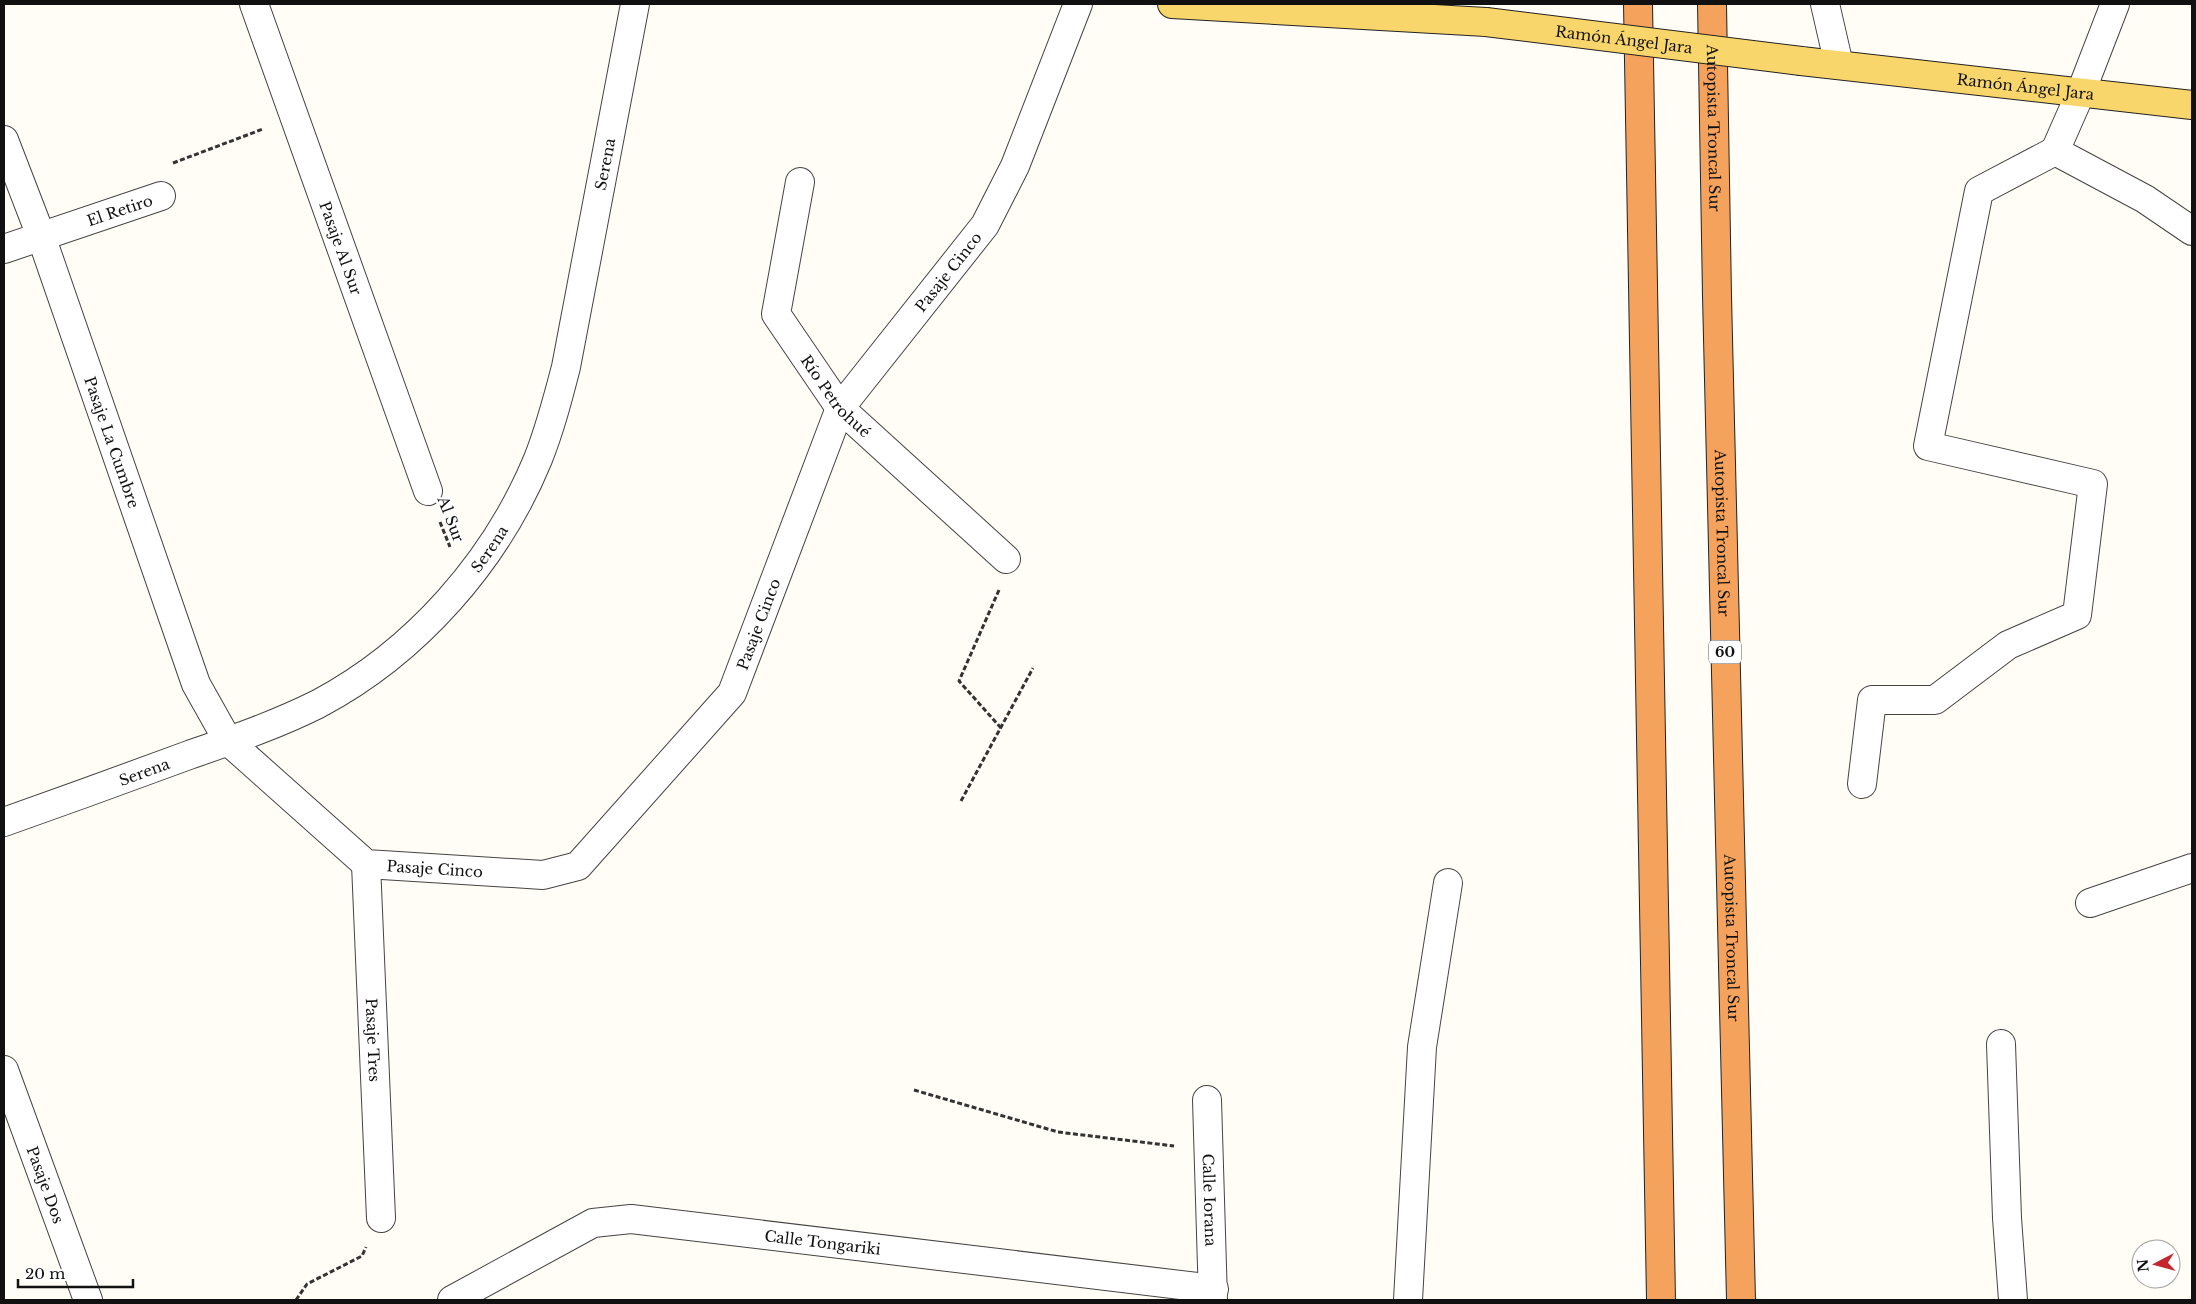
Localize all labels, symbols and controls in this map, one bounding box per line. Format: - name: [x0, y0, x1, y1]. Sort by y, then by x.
- street label: Ramón Ángel Jara: [1554, 21, 1694, 57]
- street label: Autopista Troncal Sur: [1703, 43, 1725, 213]
- street label: Ramón Ángel Jara: [1956, 69, 2096, 104]
- street label: Serena: [590, 136, 619, 192]
- street label: El Retiro: [84, 190, 155, 230]
- street label: Pasaje Al Sur: [316, 198, 367, 298]
- street label: Pasaje Cinco: [911, 228, 986, 315]
- street label: Río Petrohué: [797, 351, 875, 441]
- street label: Pasaje La Cumbre: [81, 374, 144, 510]
- street label: Autopista Troncal Sur: [1711, 448, 1734, 618]
- street label: Al Sur: [433, 492, 469, 545]
- street label: Serena: [466, 521, 512, 576]
- street label: Pasaje Cinco: [732, 575, 784, 672]
- road number: 60: [1709, 640, 1741, 664]
- street label: Serena: [116, 753, 173, 789]
- street label: Autopista Troncal Sur: [1721, 853, 1744, 1022]
- street label: Pasaje Cinco: [386, 856, 484, 881]
- street label: Pasaje Tres: [362, 997, 385, 1082]
- street label: Pasaje Dos: [23, 1143, 69, 1226]
- street label: Calle Iorana: [1199, 1153, 1221, 1247]
- street label: Calle Tongariki: [763, 1226, 882, 1258]
- north arrow: [2131, 1239, 2181, 1289]
- scale bar: [18, 1256, 132, 1288]
- text: N: [2133, 1258, 2153, 1273]
- text: 20 m: [25, 1264, 65, 1283]

